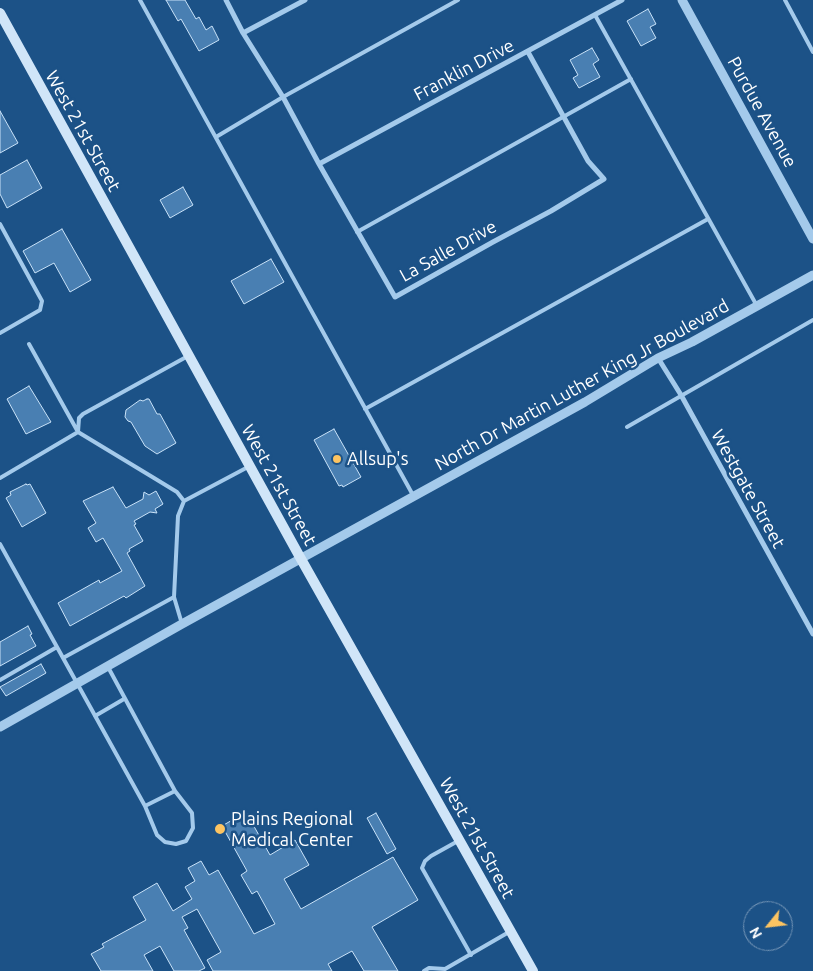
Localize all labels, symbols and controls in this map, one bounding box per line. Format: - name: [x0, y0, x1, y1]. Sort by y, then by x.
- street label: Franklin Drive: [410, 34, 518, 106]
- street label: Purdue Avenue: [723, 53, 801, 171]
- street label: West 21st Street: [41, 67, 125, 195]
- street label: La Salle Drive: [396, 216, 500, 286]
- street label: North Dr Martin Luther King Jr Boulevard: [431, 295, 733, 475]
- street label: West 21st Street: [237, 421, 321, 549]
- street label: Westgate Street: [707, 426, 789, 552]
- place label: Allsup's: [347, 448, 409, 470]
- marker: Allsup's: [331, 453, 343, 465]
- street label: West 21st Street: [435, 774, 519, 902]
- place label: Plains Regional Medical Center: [231, 808, 353, 851]
- marker: Plains Regional Medical Center: [213, 822, 227, 836]
- north arrow: [743, 901, 793, 951]
- text: N: [746, 924, 765, 941]

